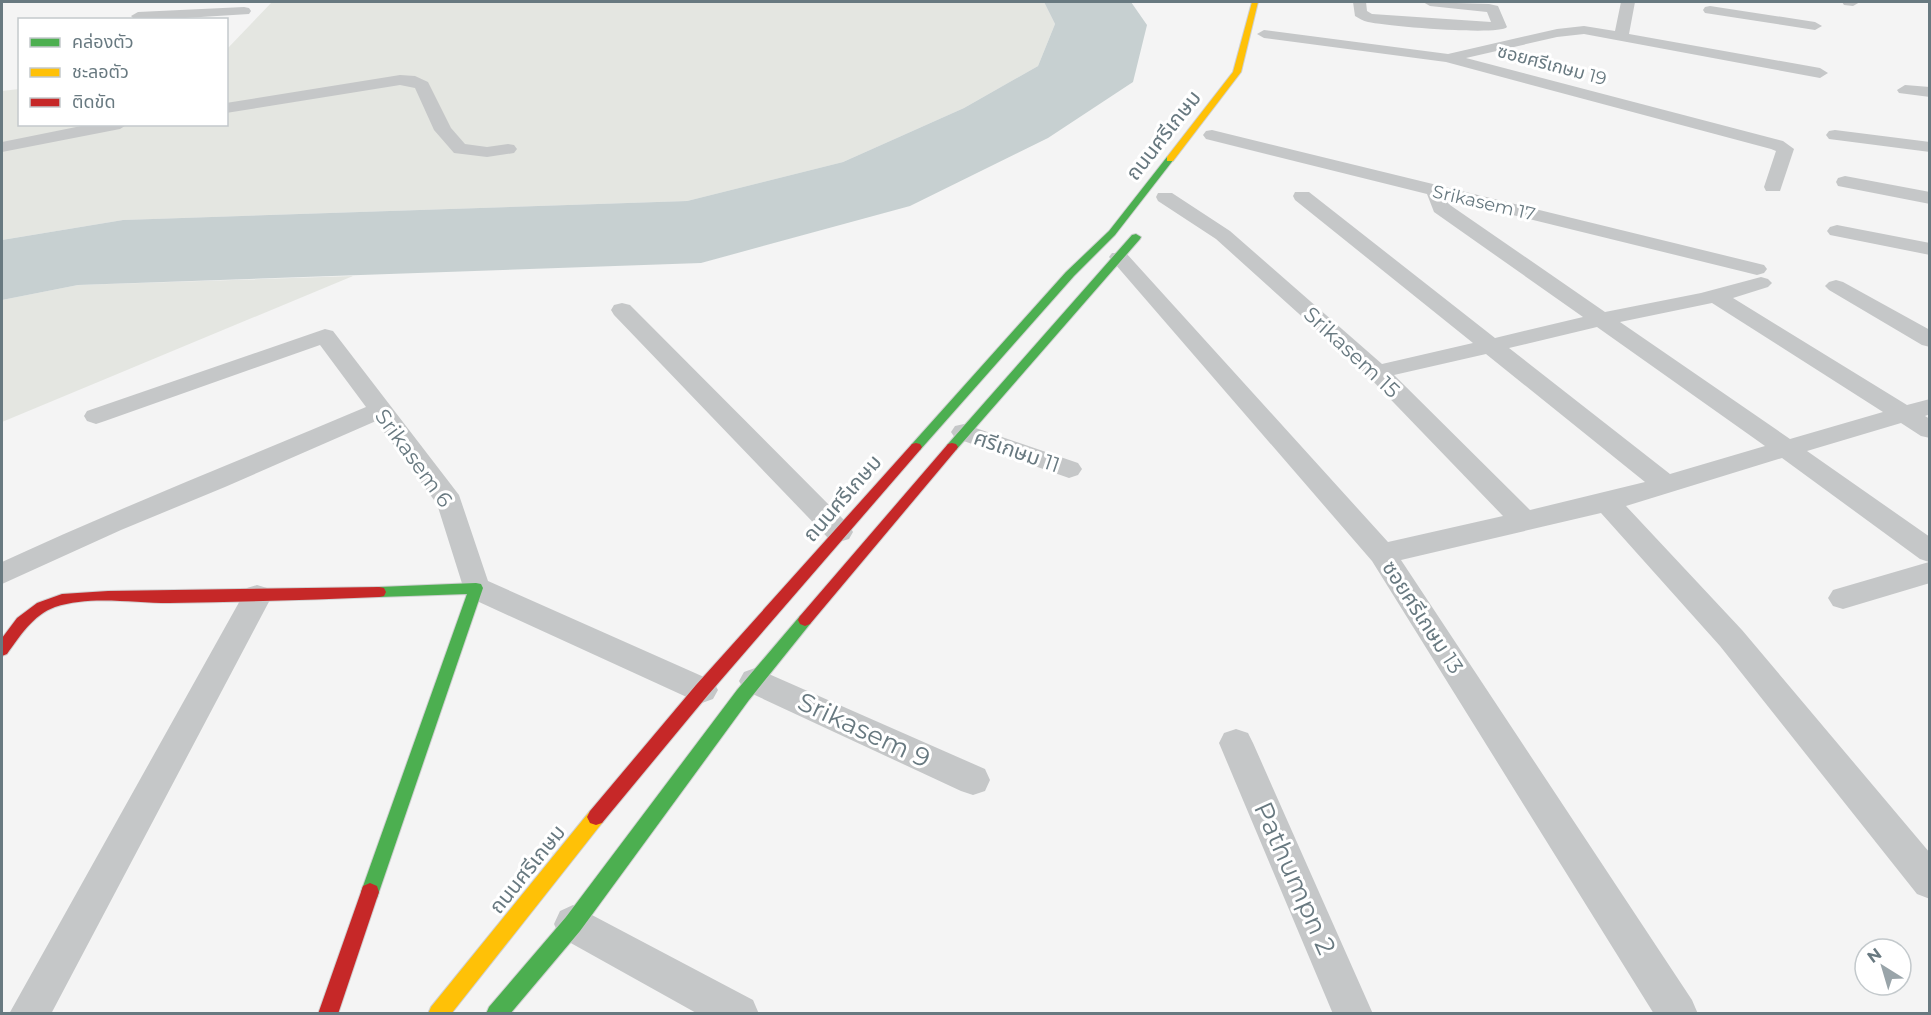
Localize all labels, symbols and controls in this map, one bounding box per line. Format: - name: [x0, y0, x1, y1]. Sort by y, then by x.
- legend: [18, 18, 228, 126]
- text: คล่องตัว: [72, 31, 134, 53]
- street label: ซอยศรีเกษม 19: [1495, 40, 1609, 90]
- text: ชะลอตัว: [72, 61, 129, 83]
- street label: ถนนศรีเกษม: [1120, 85, 1206, 185]
- text: ติดขัด: [72, 91, 115, 113]
- street label: Srikasem 17: [1430, 180, 1538, 226]
- street label: Srikasem 15: [1299, 301, 1405, 403]
- street label: Srikasem 6: [370, 404, 458, 512]
- street label: ศรีเกษม 11: [971, 425, 1063, 477]
- street label: ถนนศรีเกษม: [797, 449, 887, 547]
- street label: ซอยศรีเกษม 13: [1377, 556, 1469, 678]
- street label: Srikasem 9: [793, 685, 935, 775]
- street label: Pathumpn 2: [1247, 797, 1343, 959]
- street label: ถนนศรีเกษม: [484, 820, 570, 918]
- north arrow: [1853, 937, 1913, 997]
- text: N: [1863, 944, 1885, 967]

